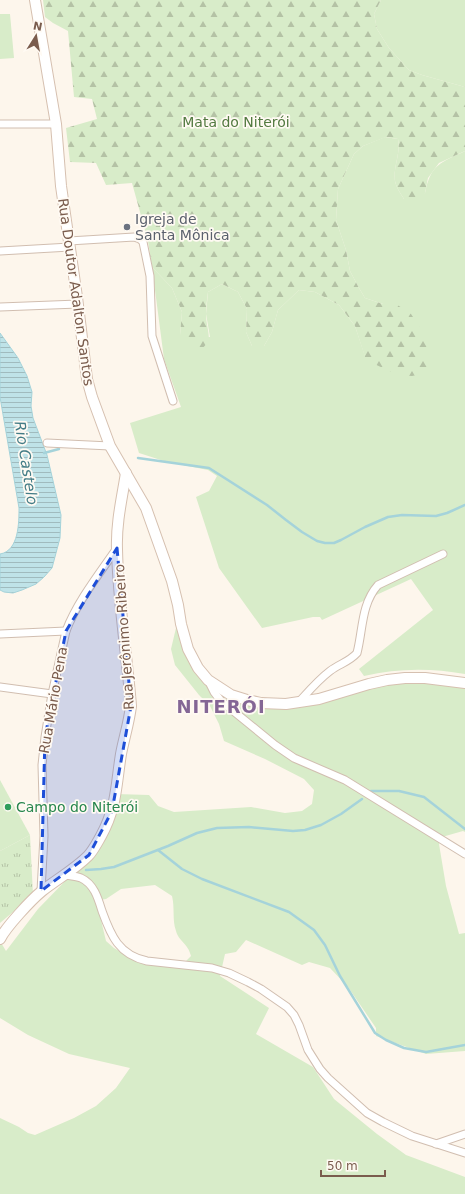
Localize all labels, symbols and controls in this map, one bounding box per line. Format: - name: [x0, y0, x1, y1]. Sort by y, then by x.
- north arrow: [16, 16, 56, 56]
- text: N: [32, 19, 44, 34]
- park label: Mata do Niterói: [182, 114, 290, 130]
- street label: Rua Doutor Adalton Santos: [55, 197, 97, 387]
- place label: Igreja de Santa Mônica: [135, 211, 230, 243]
- marker: Igreja de Santa Mônica: [122, 222, 132, 232]
- water label: Rio Castelo: [11, 420, 41, 506]
- street label: Rua Jerônimo Ribeiro: [111, 564, 137, 710]
- street label: Rua Mário Pena: [36, 645, 70, 755]
- district label: NITERÓI: [176, 696, 266, 717]
- place label: Campo do Niterói: [16, 799, 138, 815]
- marker: Campo do Niterói: [3, 802, 13, 812]
- scale bar: [321, 1152, 385, 1178]
- text: 50 m: [327, 1159, 358, 1173]

